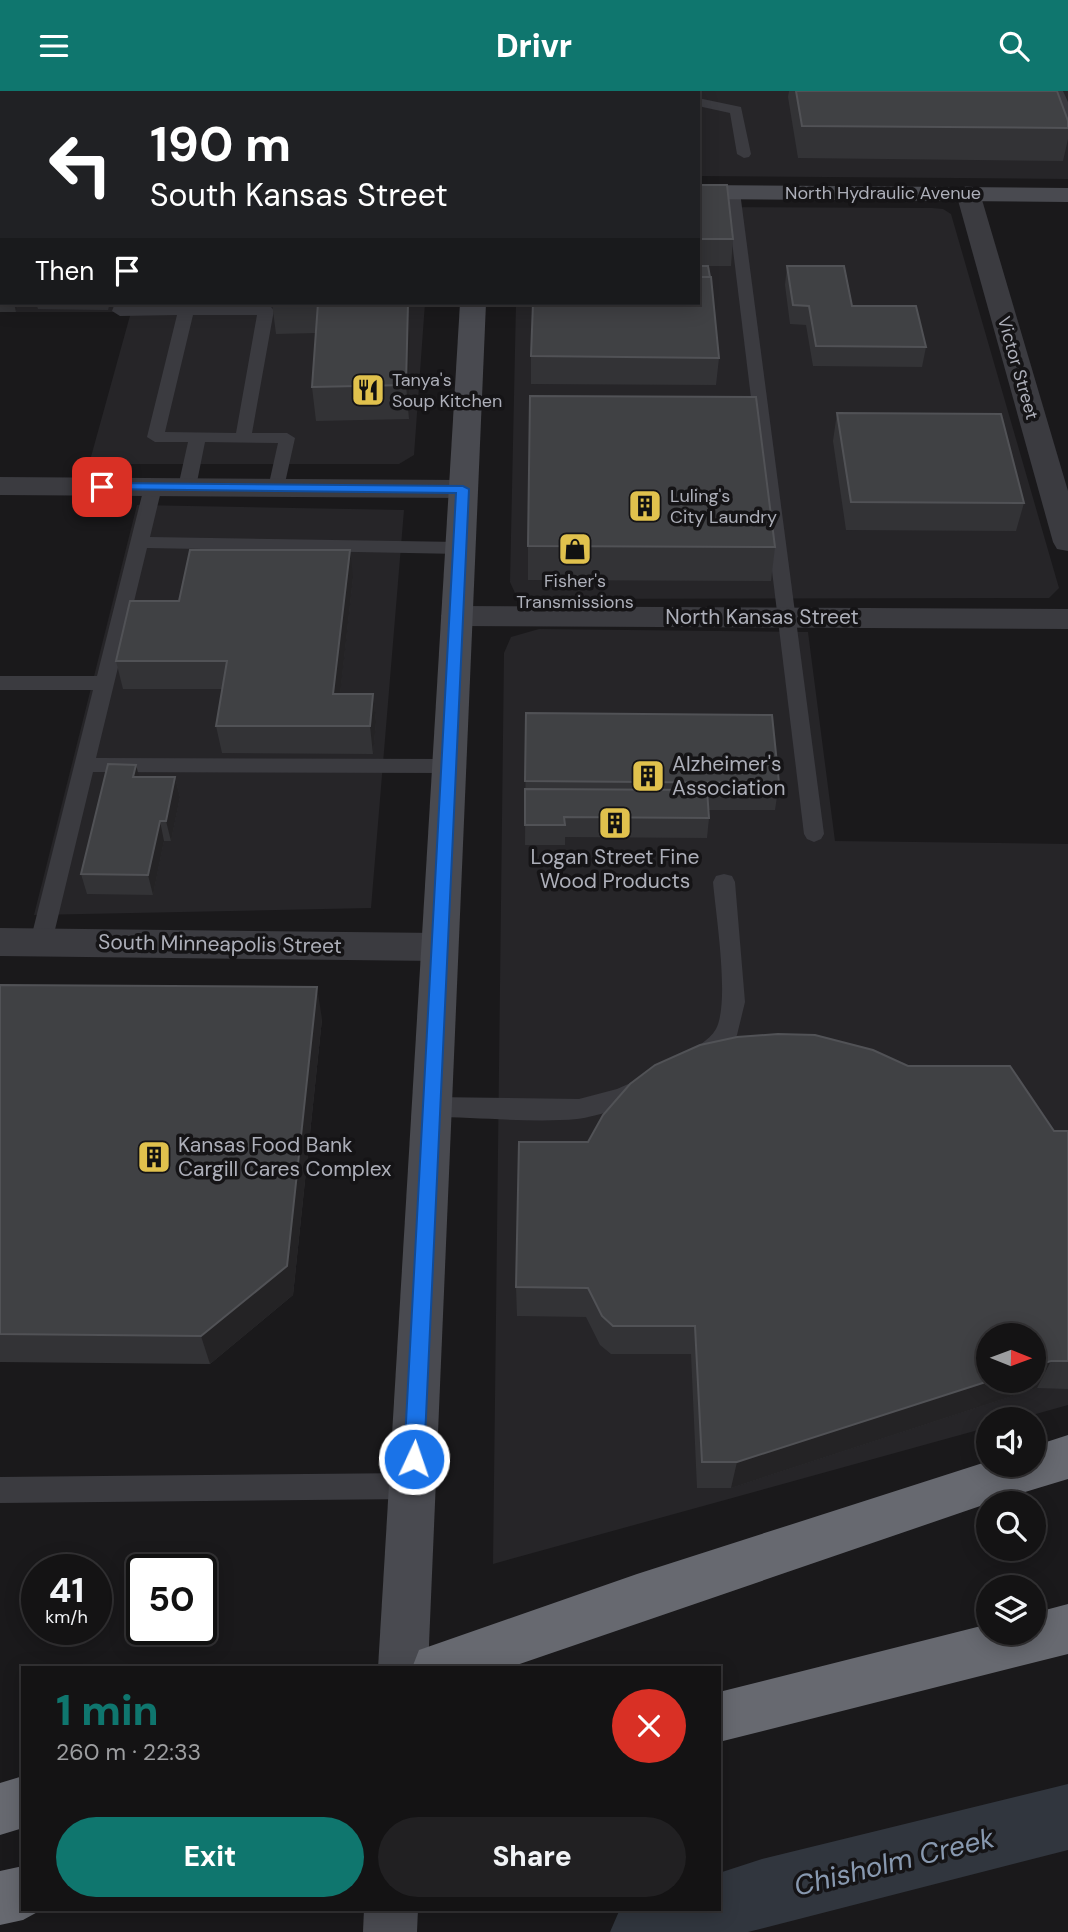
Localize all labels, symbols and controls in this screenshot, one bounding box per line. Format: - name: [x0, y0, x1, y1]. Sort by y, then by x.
- text: Drivr: [496, 25, 572, 67]
- icon: menu: [35, 27, 73, 65]
- icon: search: [995, 27, 1033, 65]
- text: 190 m: [150, 112, 291, 176]
- icon: left: [35, 119, 126, 210]
- text: South Kansas Street: [150, 174, 448, 216]
- street label: North Hydraulic Avenue: [785, 181, 981, 205]
- icon: arrive: [108, 252, 146, 290]
- text: Then: [35, 254, 94, 288]
- street label: Victor Street: [992, 314, 1044, 422]
- place label: Tanya's Soup Kitchen: [392, 368, 502, 413]
- restaurant icon: Tanya's Soup Kitchen: [349, 371, 387, 409]
- pin: [72, 457, 132, 517]
- icon: arrive: [83, 468, 121, 506]
- place label: Luling's City Laundry: [670, 484, 777, 529]
- building icon: Luling's City Laundry: [626, 487, 664, 525]
- shop icon: Fisher's Transmissions: [556, 530, 594, 568]
- place label: Fisher's Transmissions: [516, 569, 634, 614]
- street label: North Kansas Street: [665, 603, 859, 631]
- place label: Alzheimer's Association: [672, 750, 785, 802]
- building icon: Alzheimer's Association: [629, 757, 667, 795]
- building icon: Logan Street Fine Wood Products: [596, 804, 634, 842]
- place label: Logan Street Fine Wood Products: [531, 843, 699, 895]
- street label: South Minneapolis Street: [98, 928, 342, 960]
- place label: Kansas Food Bank Cargill Cares Complex: [178, 1131, 392, 1183]
- building icon: Kansas Food Bank Cargill Cares Complex: [135, 1138, 173, 1176]
- north arrow: [976, 1323, 1046, 1393]
- map controls: [976, 1323, 1046, 1645]
- button: sound: [976, 1407, 1046, 1477]
- position arrow: [377, 1422, 451, 1496]
- button: search: [976, 1491, 1046, 1561]
- speed limit sign: 50: [126, 1554, 217, 1645]
- text: 41: [49, 1567, 84, 1613]
- button: layers: [976, 1575, 1046, 1645]
- text: km/h: [45, 1605, 88, 1629]
- text: 1 min: [56, 1683, 159, 1738]
- button: close: [612, 1689, 686, 1763]
- text: 260 m · 22:33: [56, 1737, 201, 1767]
- button: Exit: [56, 1817, 364, 1897]
- button: Share: [378, 1817, 686, 1897]
- water label: Chisholm Creek: [790, 1819, 999, 1905]

